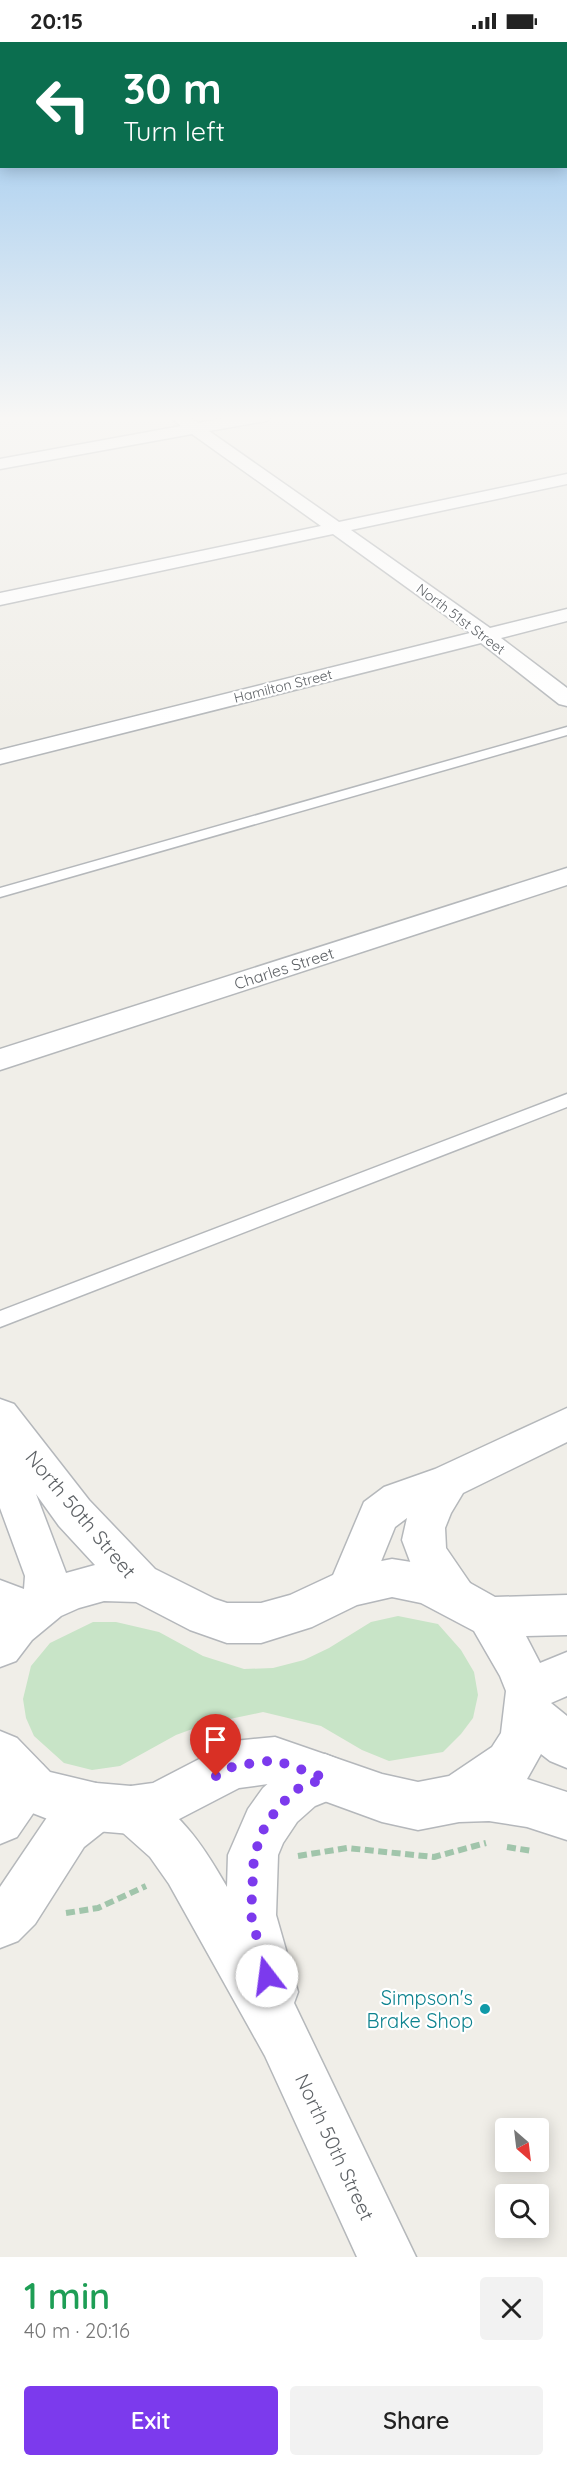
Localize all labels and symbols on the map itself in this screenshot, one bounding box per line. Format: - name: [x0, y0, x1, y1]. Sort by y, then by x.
- street label: North 51st Street: [413, 580, 509, 658]
- street label: Hamilton Street: [232, 665, 334, 707]
- street label: Charles Street: [232, 942, 336, 994]
- street label: North 50th Street: [20, 1445, 142, 1583]
- pin: [190, 1714, 241, 1776]
- position arrow: [235, 1944, 299, 2008]
- place label: Simpson's Brake Shop: [367, 1985, 473, 2033]
- marker: Simpson's Brake Shop: [478, 2002, 492, 2016]
- street label: North 50th Street: [290, 2070, 380, 2225]
- north arrow: [495, 2118, 549, 2172]

